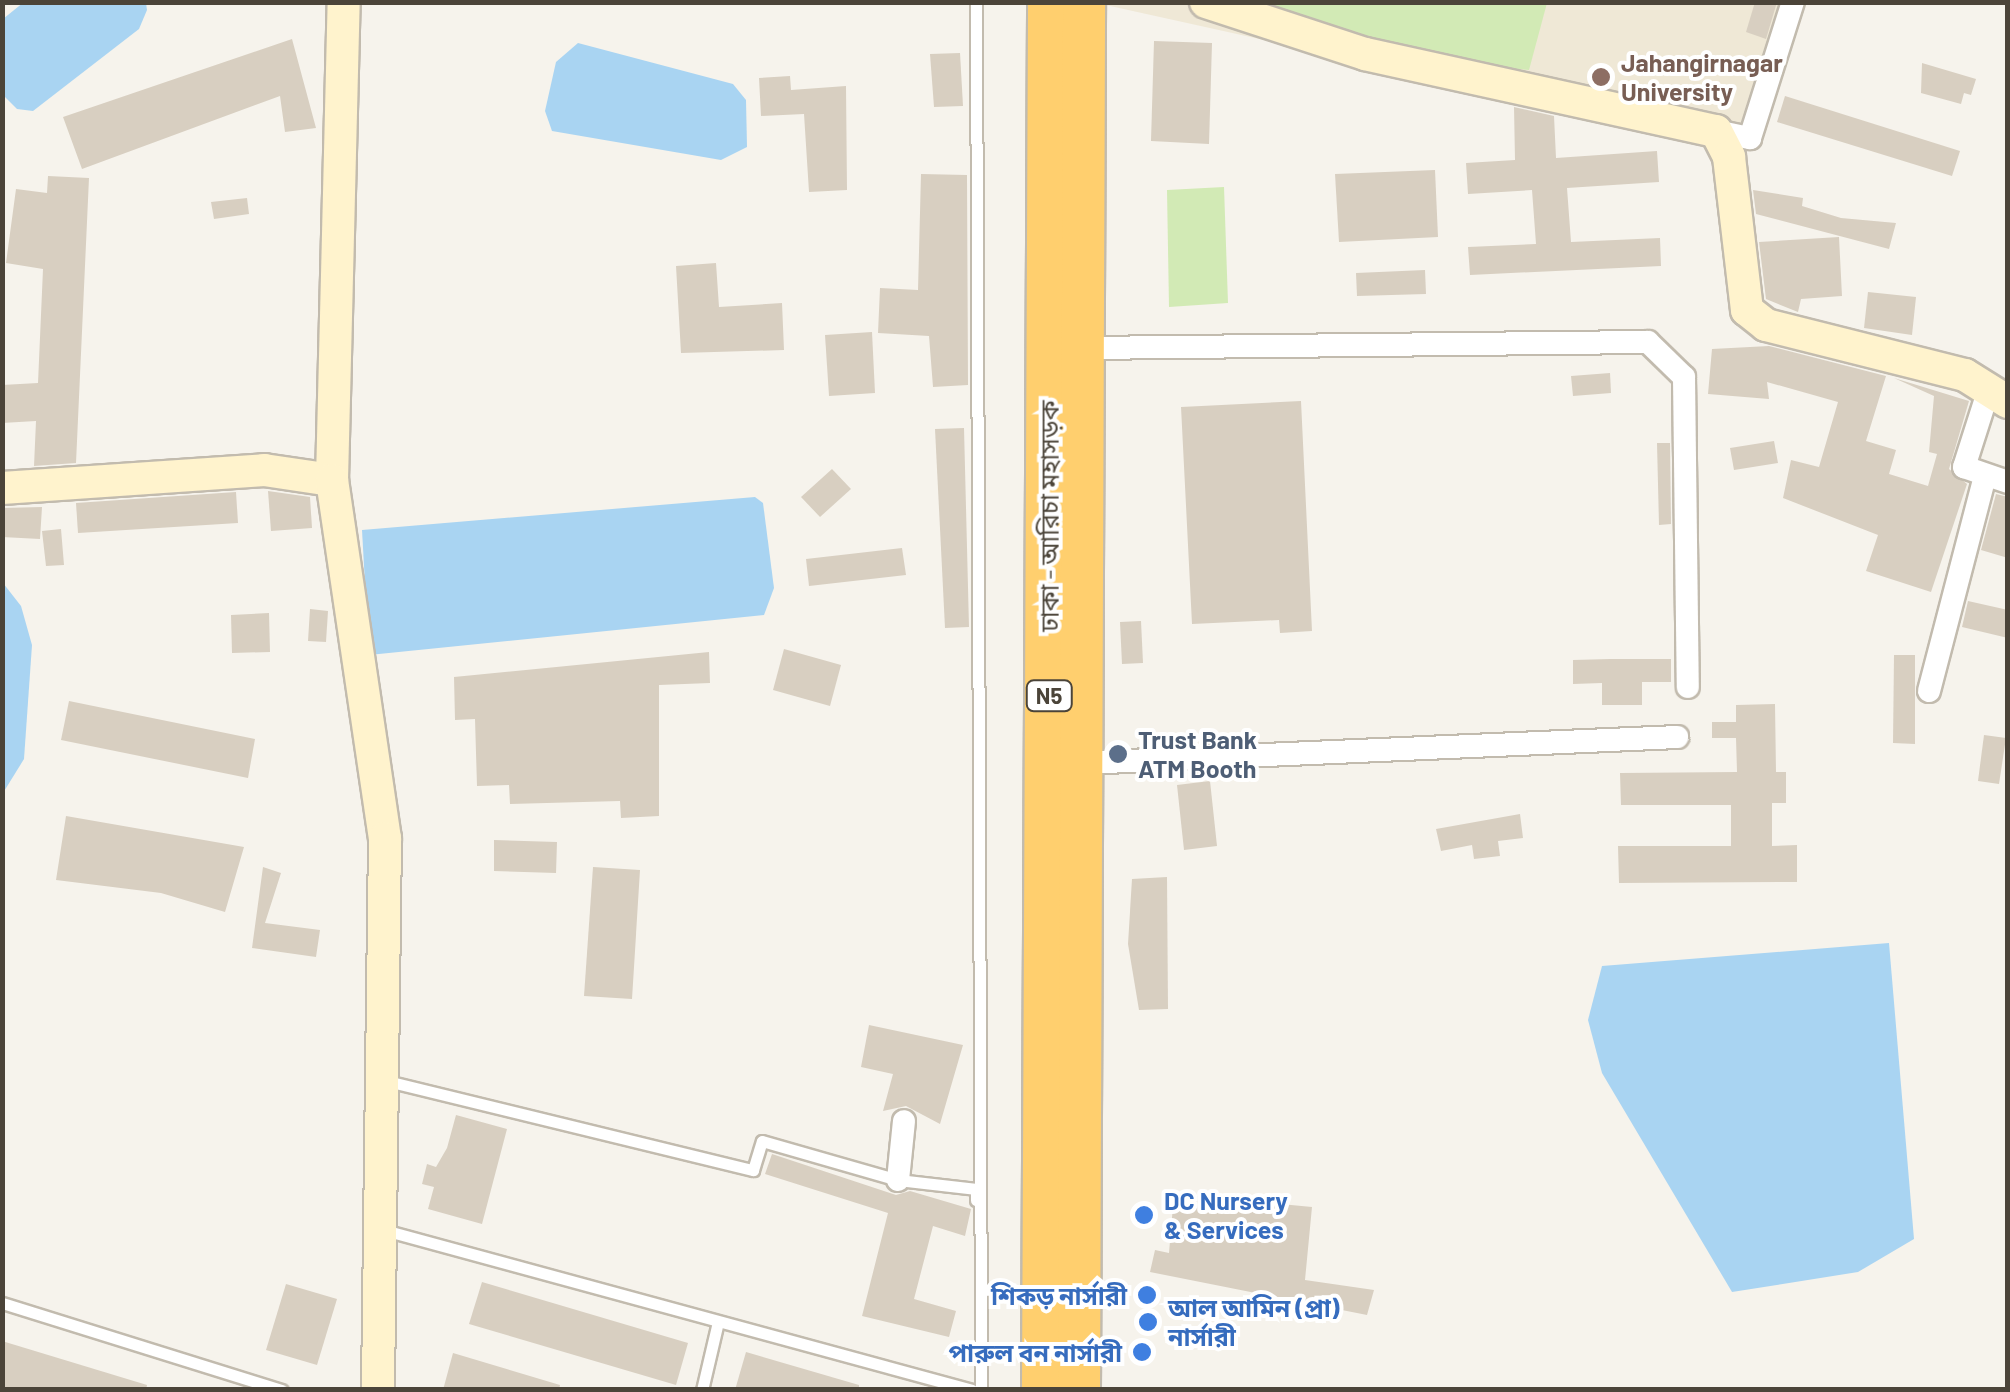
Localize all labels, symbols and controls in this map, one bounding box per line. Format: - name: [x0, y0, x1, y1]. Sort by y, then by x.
- place label: Jahangirnagar University: [1621, 48, 1783, 107]
- marker: Jahangirnagar University: [1590, 66, 1612, 88]
- street label: ঢাকা - আরিচা মহাসড়ক: [1034, 400, 1064, 632]
- road number: N5: [1024, 679, 1074, 713]
- place label: Trust Bank ATM Booth: [1138, 725, 1257, 784]
- marker: Trust Bank ATM Booth: [1107, 743, 1129, 765]
- place label: DC Nursery & Services: [1164, 1186, 1288, 1245]
- marker: DC Nursery & Services: [1133, 1204, 1155, 1226]
- place label: শিকড় নার্সারী: [991, 1280, 1127, 1310]
- marker: শিকড় নার্সারী: [1136, 1284, 1158, 1306]
- place label: আল আমিন (প্রা) নার্সারী: [1168, 1293, 1339, 1352]
- marker: আল আমিন (প্রা) নার্সারী: [1137, 1311, 1159, 1333]
- place label: পারুল বন নার্সারী: [948, 1337, 1122, 1367]
- marker: পারুল বন নার্সারী: [1131, 1341, 1153, 1363]

